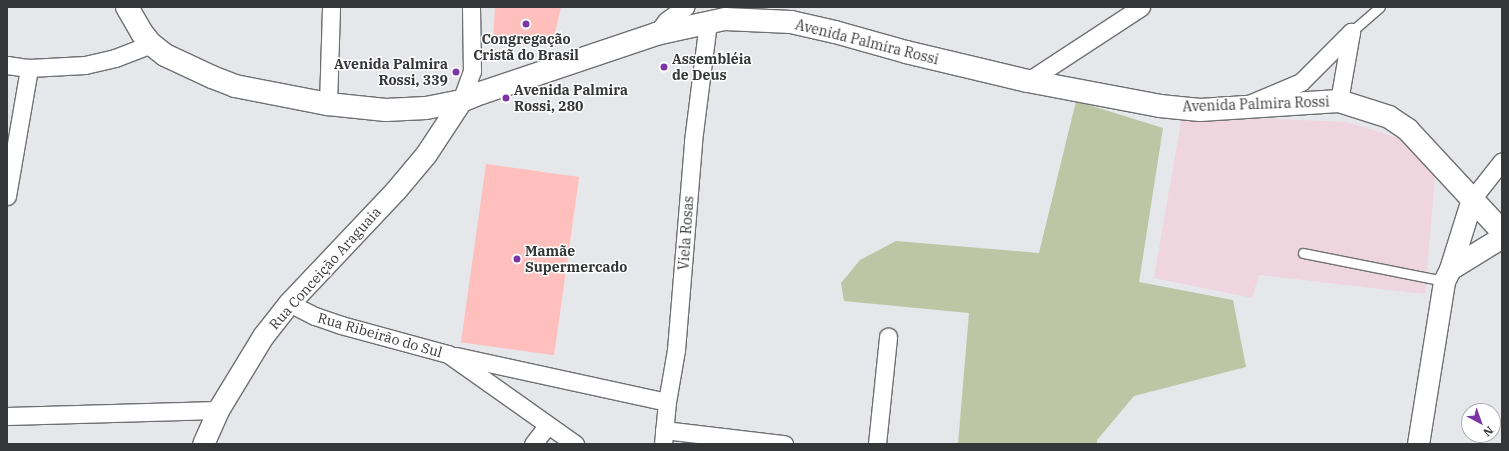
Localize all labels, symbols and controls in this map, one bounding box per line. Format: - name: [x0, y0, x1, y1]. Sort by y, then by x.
- street label: Avenida Palmira Rossi: [794, 16, 940, 68]
- marker: Congregação Cristã do Brasil: [521, 19, 531, 29]
- place label: Congregação Cristã do Brasil: [473, 31, 579, 64]
- place label: Assembléia de Deus: [672, 51, 751, 84]
- place label: Avenida Palmira Rossi, 339: [334, 56, 448, 88]
- marker: Assembléia de Deus: [659, 62, 669, 72]
- marker: Avenida Palmira Rossi, 339: [451, 67, 461, 77]
- place label: Avenida Palmira Rossi, 280: [514, 82, 628, 114]
- marker: Avenida Palmira Rossi, 280: [501, 93, 511, 103]
- street label: Avenida Palmira Rossi: [1182, 93, 1330, 115]
- street label: Viela Rosas: [675, 195, 697, 271]
- street label: Rua Conceição Araguaia: [266, 203, 384, 333]
- place label: Mamãe Supermercado: [525, 243, 627, 276]
- marker: Mamãe Supermercado: [512, 254, 522, 264]
- street label: Rua Ribeirão do Sul: [316, 309, 444, 361]
- north arrow: [1461, 403, 1501, 443]
- text: N: [1480, 423, 1496, 439]

